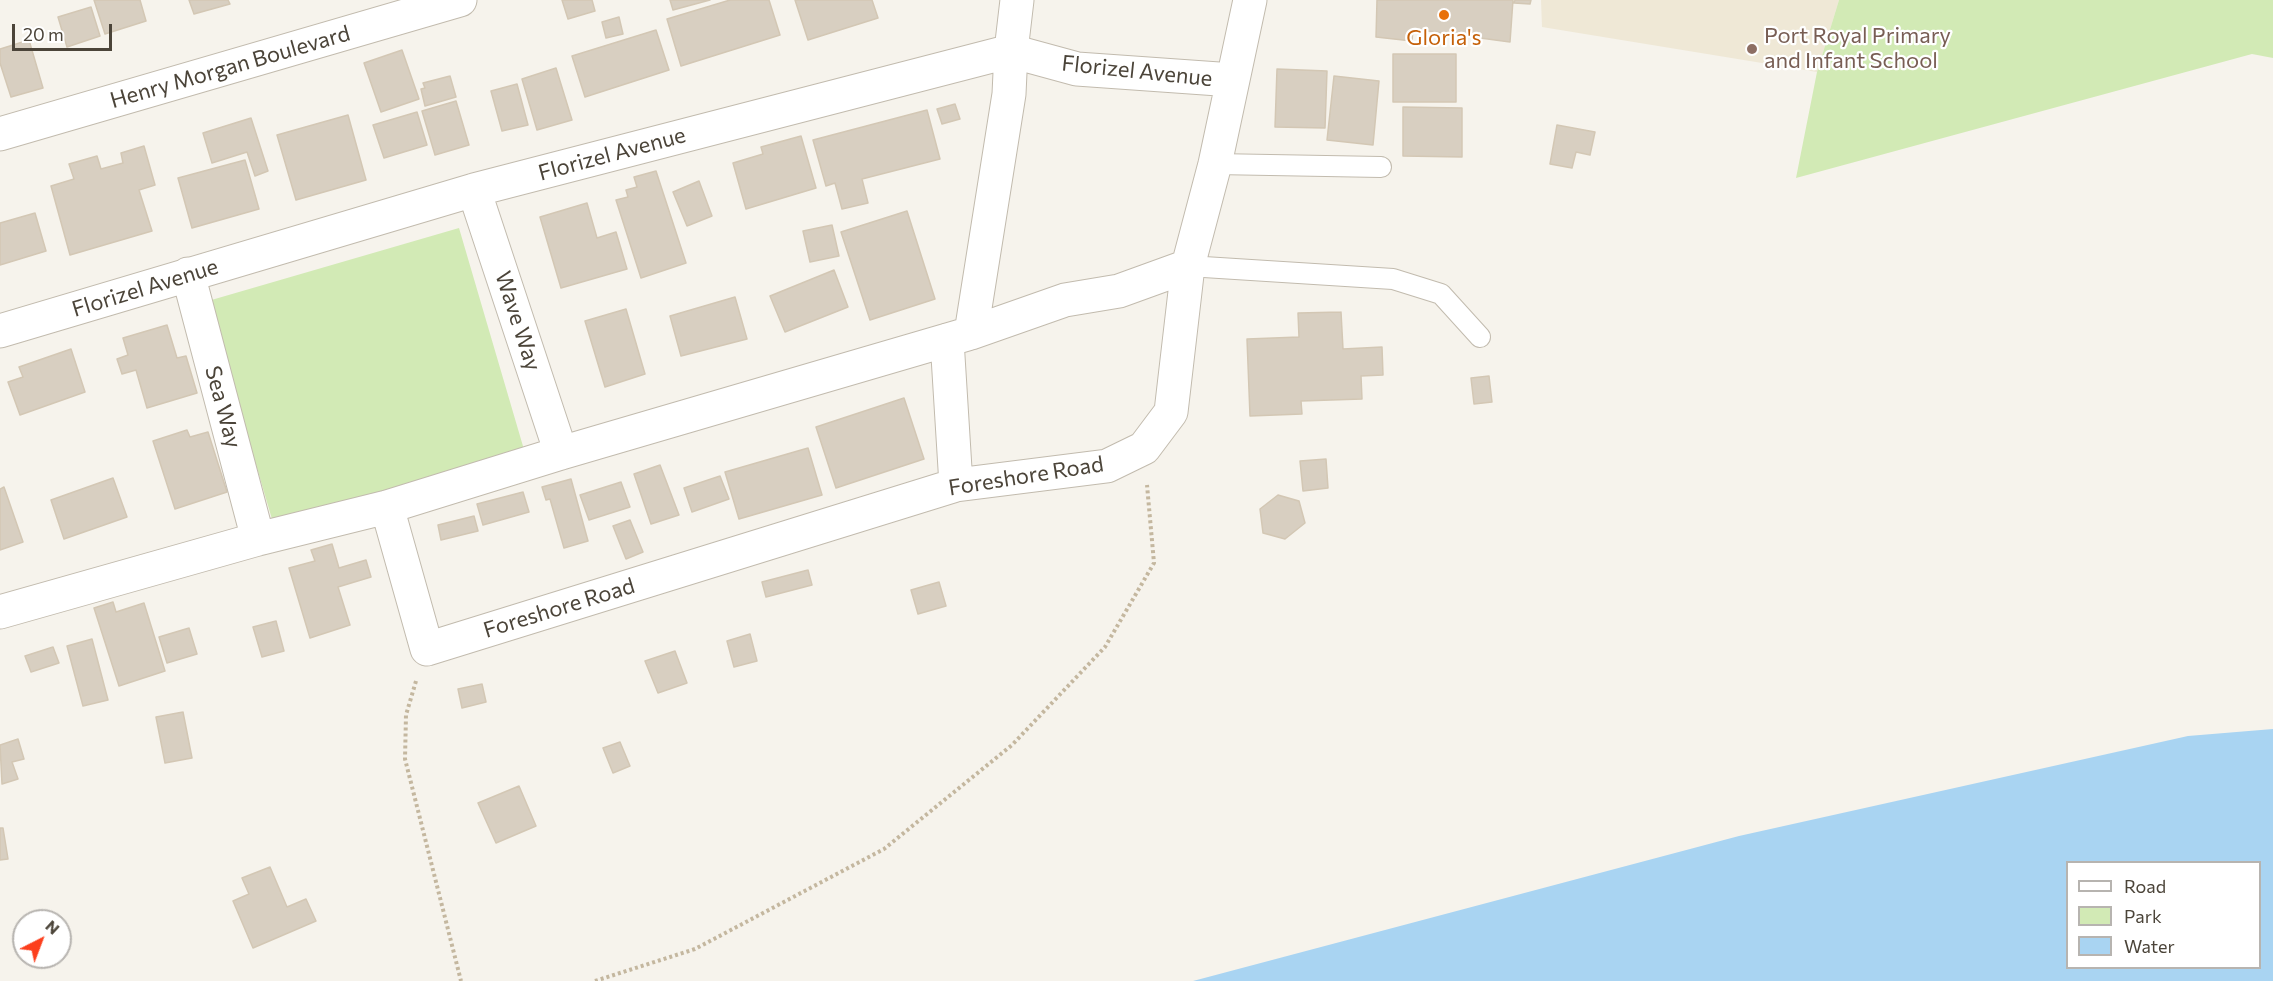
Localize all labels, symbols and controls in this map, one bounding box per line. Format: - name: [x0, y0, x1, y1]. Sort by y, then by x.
- marker: Gloria's: [1437, 8, 1451, 22]
- scale bar: [15, 12, 116, 50]
- street label: Henry Morgan Boulevard: [107, 20, 353, 114]
- text: 20 m: [23, 23, 64, 45]
- place label: Port Royal Primary and Infant School: [1764, 23, 1951, 74]
- place label: Gloria's: [1406, 25, 1482, 51]
- marker: Port Royal Primary and Infant School: [1745, 42, 1759, 56]
- street label: Florizel Avenue: [1060, 50, 1214, 92]
- street label: Florizel Avenue: [535, 122, 689, 186]
- street label: Florizel Avenue: [69, 253, 221, 323]
- street label: Wave Way: [490, 268, 546, 374]
- street label: Sea Way: [199, 363, 247, 451]
- street label: Foreshore Road: [947, 451, 1105, 501]
- street label: Foreshore Road: [480, 572, 638, 644]
- legend: [2066, 861, 2261, 969]
- text: Road: [2124, 875, 2166, 897]
- text: Park: [2124, 905, 2162, 927]
- north arrow: [12, 909, 72, 969]
- text: N: [42, 916, 64, 938]
- text: Water: [2124, 935, 2175, 957]

